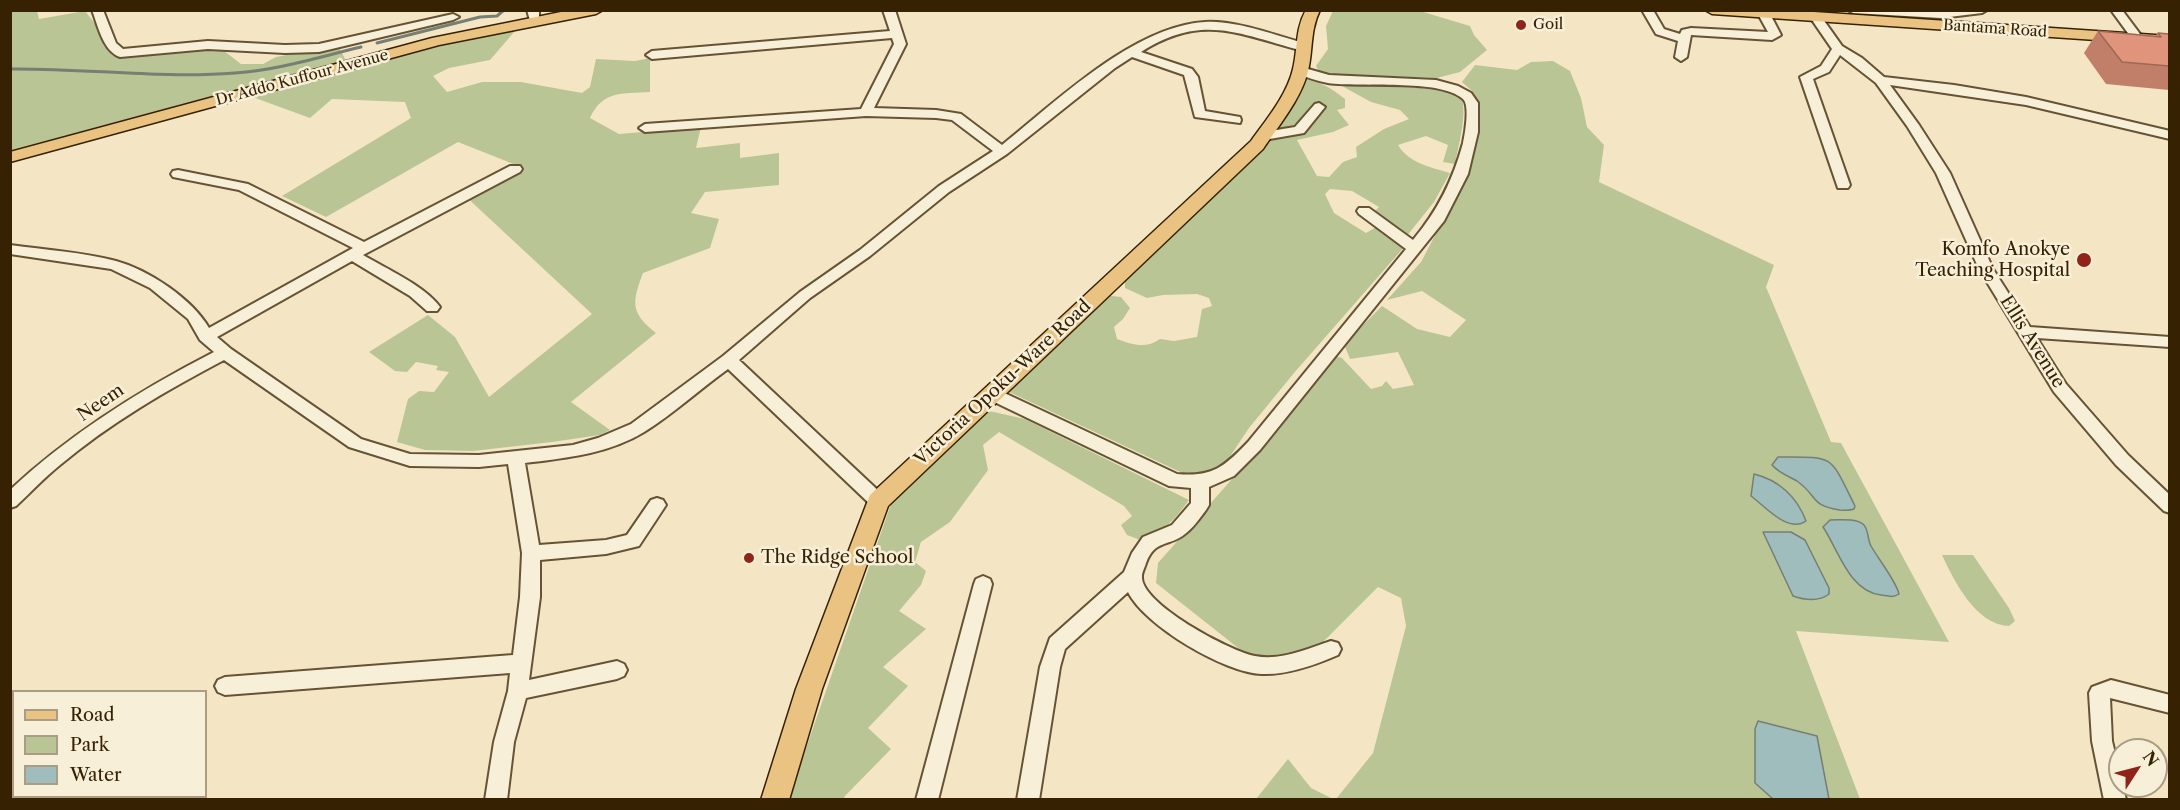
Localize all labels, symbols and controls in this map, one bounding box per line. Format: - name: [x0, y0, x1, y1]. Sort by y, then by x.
- place label: Goil: [1533, 16, 1563, 34]
- street label: Bantama Road: [1943, 16, 2047, 42]
- marker: Goil: [1514, 18, 1528, 32]
- street label: Dr Addo Kuffour Avenue: [214, 46, 390, 110]
- place label: Komfo Anokye Teaching Hospital: [1915, 239, 2070, 282]
- marker: Komfo Anokye Teaching Hospital: [2075, 251, 2093, 269]
- street label: Ellis Avenue: [1995, 292, 2069, 392]
- street label: Victoria Opoku-Ware Road: [910, 296, 1096, 470]
- street label: Neem: [74, 380, 128, 426]
- place label: The Ridge School: [761, 547, 913, 569]
- marker: The Ridge School: [742, 551, 756, 565]
- legend: [12, 690, 207, 798]
- text: Road: [70, 704, 115, 726]
- text: Park: [70, 734, 109, 756]
- north arrow: [2108, 738, 2168, 798]
- text: N: [2139, 747, 2163, 770]
- text: Water: [70, 764, 122, 786]

